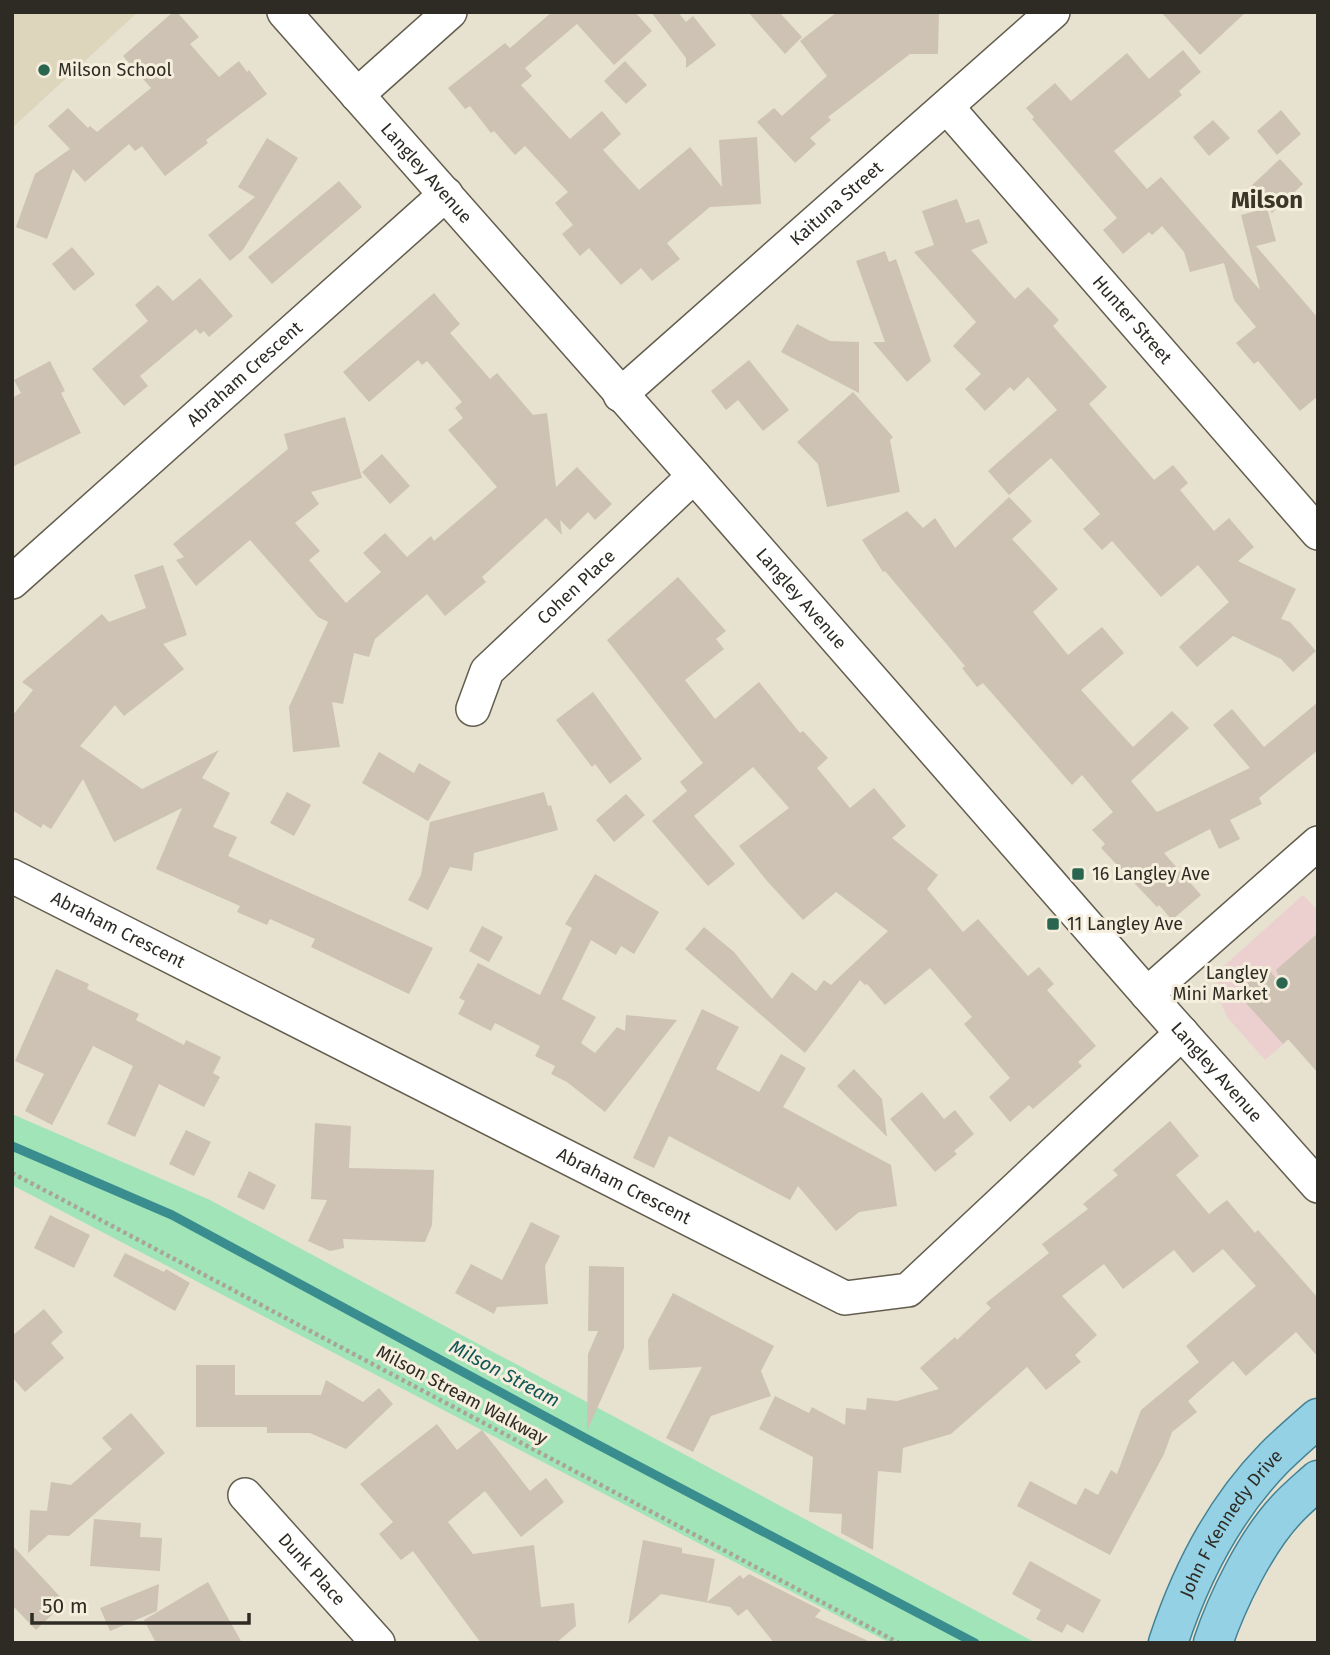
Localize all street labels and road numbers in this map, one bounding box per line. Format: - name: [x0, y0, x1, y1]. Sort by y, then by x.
- street label: Langley Avenue: [376, 118, 477, 228]
- street label: Kaituna Street: [786, 156, 888, 250]
- street label: Hunter Street: [1088, 271, 1177, 369]
- street label: Abraham Crescent: [182, 316, 307, 431]
- street label: Langley Avenue: [751, 544, 851, 654]
- street label: Cohen Place: [532, 545, 620, 629]
- street label: Abraham Crescent: [47, 887, 189, 973]
- street label: Langley Avenue: [1166, 1017, 1267, 1127]
- street label: Abraham Crescent: [553, 1143, 695, 1229]
- street label: Milson Stream Walkway: [373, 1341, 551, 1449]
- street label: John F Kennedy Drive: [1175, 1445, 1287, 1601]
- street label: Dunk Place: [274, 1529, 350, 1610]

